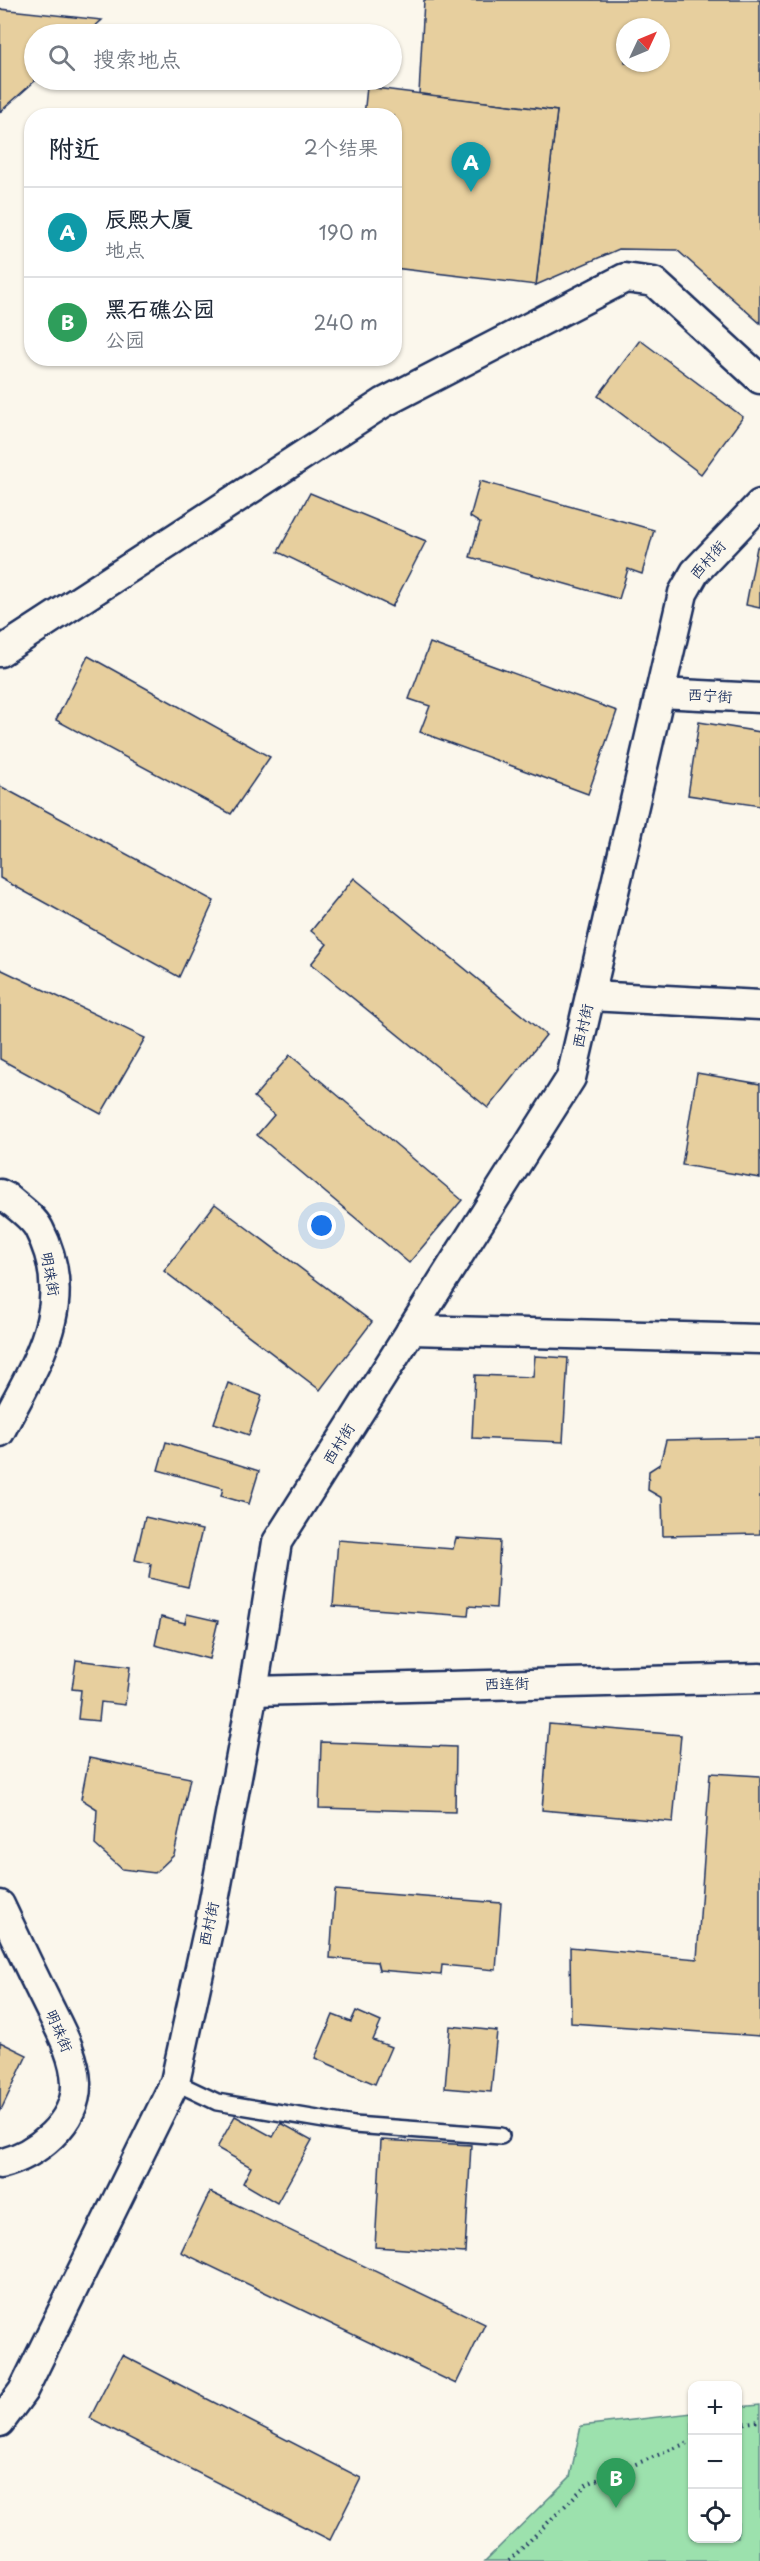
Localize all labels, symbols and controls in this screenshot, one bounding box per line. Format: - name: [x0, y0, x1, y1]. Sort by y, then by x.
- north arrow: [616, 18, 670, 72]
- search box: [24, 24, 402, 90]
- icon: search: [45, 41, 78, 74]
- text: 搜索地点: [93, 41, 181, 74]
- text: 附近: [48, 128, 100, 167]
- text: 2个结果: [304, 132, 378, 162]
- pin: A: [452, 142, 490, 192]
- text: 辰熙大厦: [105, 201, 193, 234]
- text: A: [60, 217, 75, 247]
- text: 190 m: [319, 217, 378, 247]
- text: 地点: [105, 234, 145, 264]
- text: 黑石礁公园: [105, 291, 215, 324]
- text: B: [61, 307, 74, 337]
- text: 240 m: [313, 307, 378, 337]
- text: 公园: [105, 324, 145, 354]
- street label: 西村街: [683, 534, 730, 584]
- street label: 西宁街: [687, 682, 733, 707]
- street label: 西村街: [565, 1001, 598, 1050]
- your location: [307, 1211, 336, 1240]
- street label: 明珠街: [36, 1250, 67, 1298]
- street label: 西村街: [316, 1418, 359, 1468]
- street label: 西连街: [484, 1671, 530, 1694]
- street label: 西村街: [192, 1899, 223, 1948]
- street label: 明珠街: [41, 2005, 80, 2056]
- map controls: [688, 2381, 742, 2543]
- button: +: [688, 2381, 742, 2435]
- button: −: [688, 2435, 742, 2489]
- pin: B: [596, 2458, 636, 2508]
- button: locate: [688, 2489, 742, 2543]

